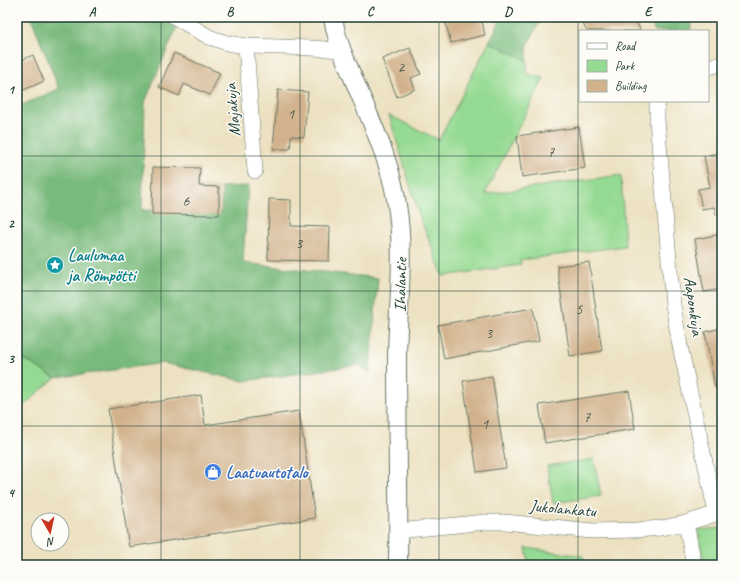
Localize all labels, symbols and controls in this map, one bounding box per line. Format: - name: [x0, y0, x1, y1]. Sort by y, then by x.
- text: A: [89, 4, 97, 20]
- text: B: [227, 4, 235, 20]
- text: C: [367, 4, 375, 20]
- text: D: [504, 4, 513, 20]
- text: E: [645, 4, 654, 20]
- legend: [579, 30, 709, 102]
- text: Road: [615, 38, 637, 54]
- house number: 2: [398, 58, 406, 77]
- text: Park: [615, 58, 636, 74]
- text: Building: [615, 78, 647, 94]
- street label: Majakuja: [220, 81, 245, 137]
- text: 1: [8, 82, 16, 98]
- house number: 1: [288, 105, 296, 124]
- house number: 7: [548, 143, 556, 162]
- house number: 6: [183, 192, 191, 211]
- text: 2: [8, 216, 15, 232]
- house number: 3: [296, 234, 304, 253]
- place label: Laulumaa ja Römpötti: [66, 245, 138, 286]
- place icon: Laulumaa ja Römpötti: [45, 255, 65, 275]
- street label: Ihalantie: [390, 256, 411, 312]
- street label: Aaponkuja: [679, 275, 708, 339]
- house number: 5: [576, 300, 584, 319]
- house number: 3: [486, 324, 494, 343]
- text: 3: [8, 351, 15, 367]
- house number: 7: [584, 408, 592, 427]
- house number: 1: [482, 415, 490, 434]
- shop icon: Laatuautotalo: [203, 462, 223, 482]
- place label: Laatuautotalo: [226, 462, 310, 483]
- text: 4: [8, 485, 16, 501]
- street label: Jukolankatu: [528, 495, 599, 522]
- north arrow: [30, 512, 70, 552]
- text: N: [45, 534, 56, 550]

